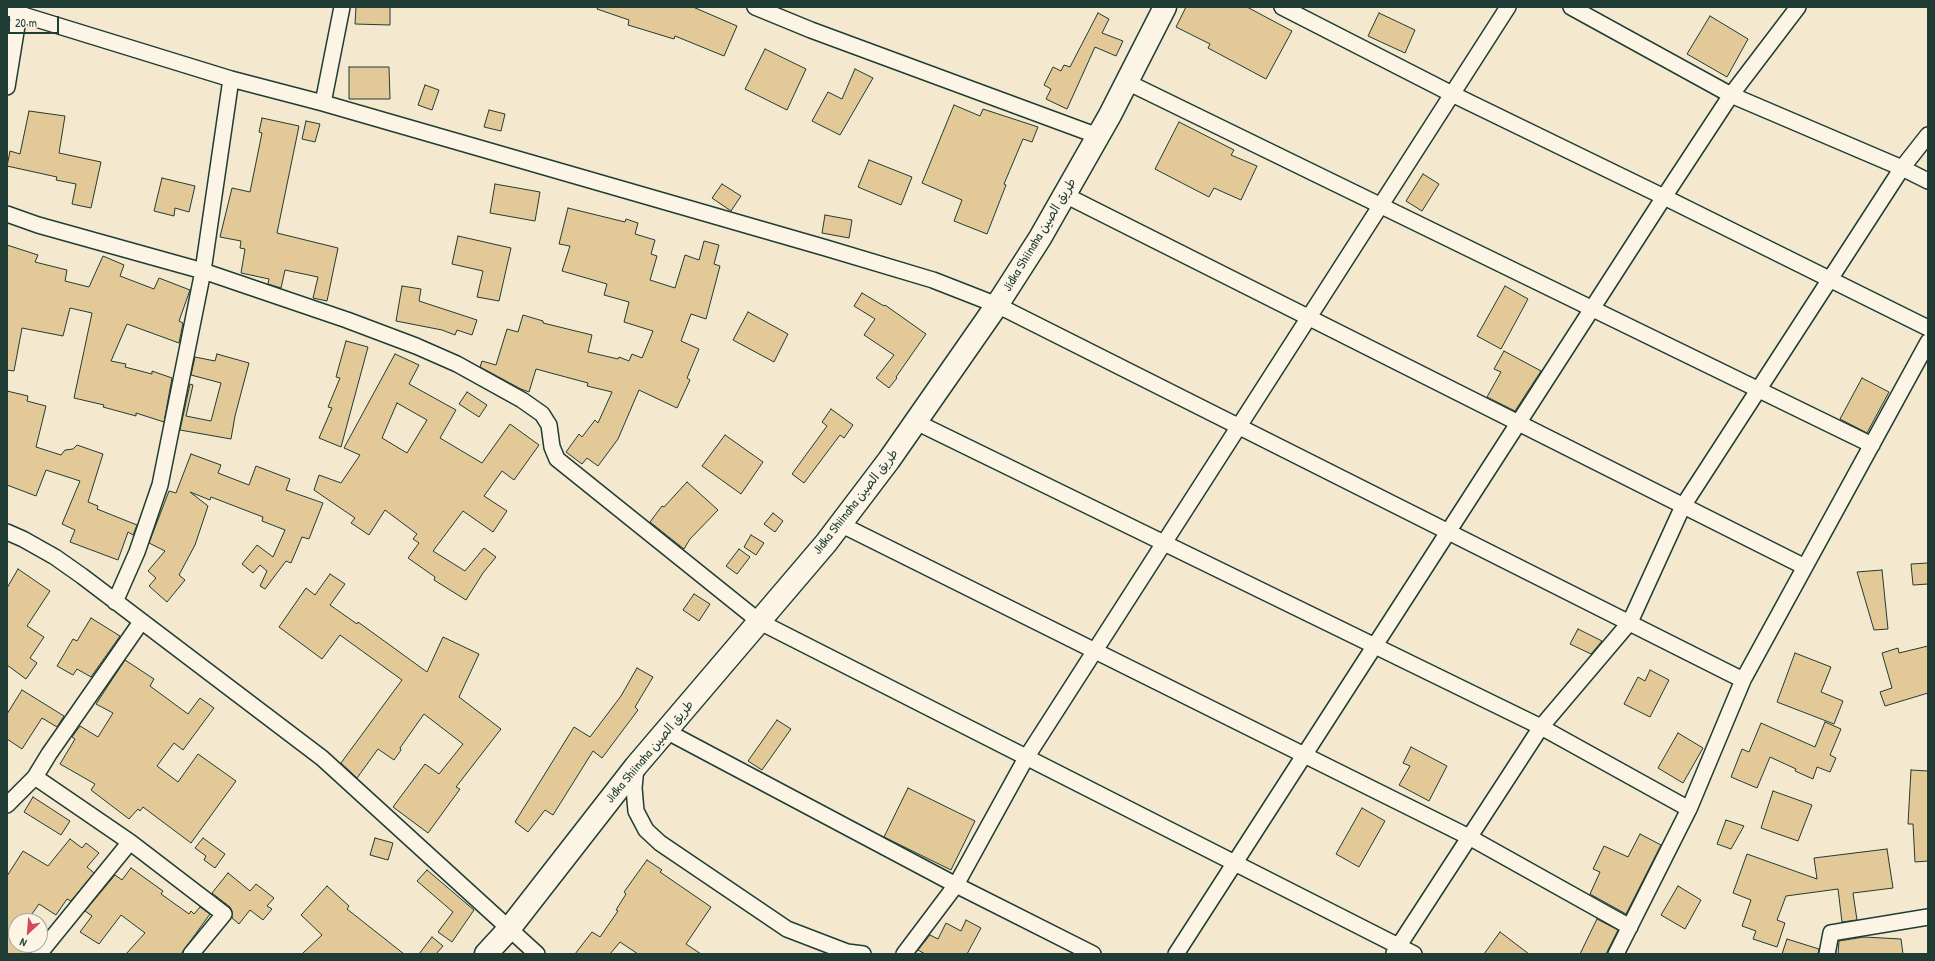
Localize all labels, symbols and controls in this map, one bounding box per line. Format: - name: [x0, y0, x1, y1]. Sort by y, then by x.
- scale bar: [10, 8, 61, 34]
- text: 20 m: [15, 14, 37, 31]
- street label: Jidka Shiinaha طريق الصين: [1000, 176, 1080, 294]
- street label: Jidka Shiinaha طريق الصين: [810, 446, 902, 558]
- street label: Jidka Shiinaha طريق الصين: [603, 698, 697, 806]
- north arrow: [8, 913, 48, 953]
- text: N: [17, 935, 29, 950]

